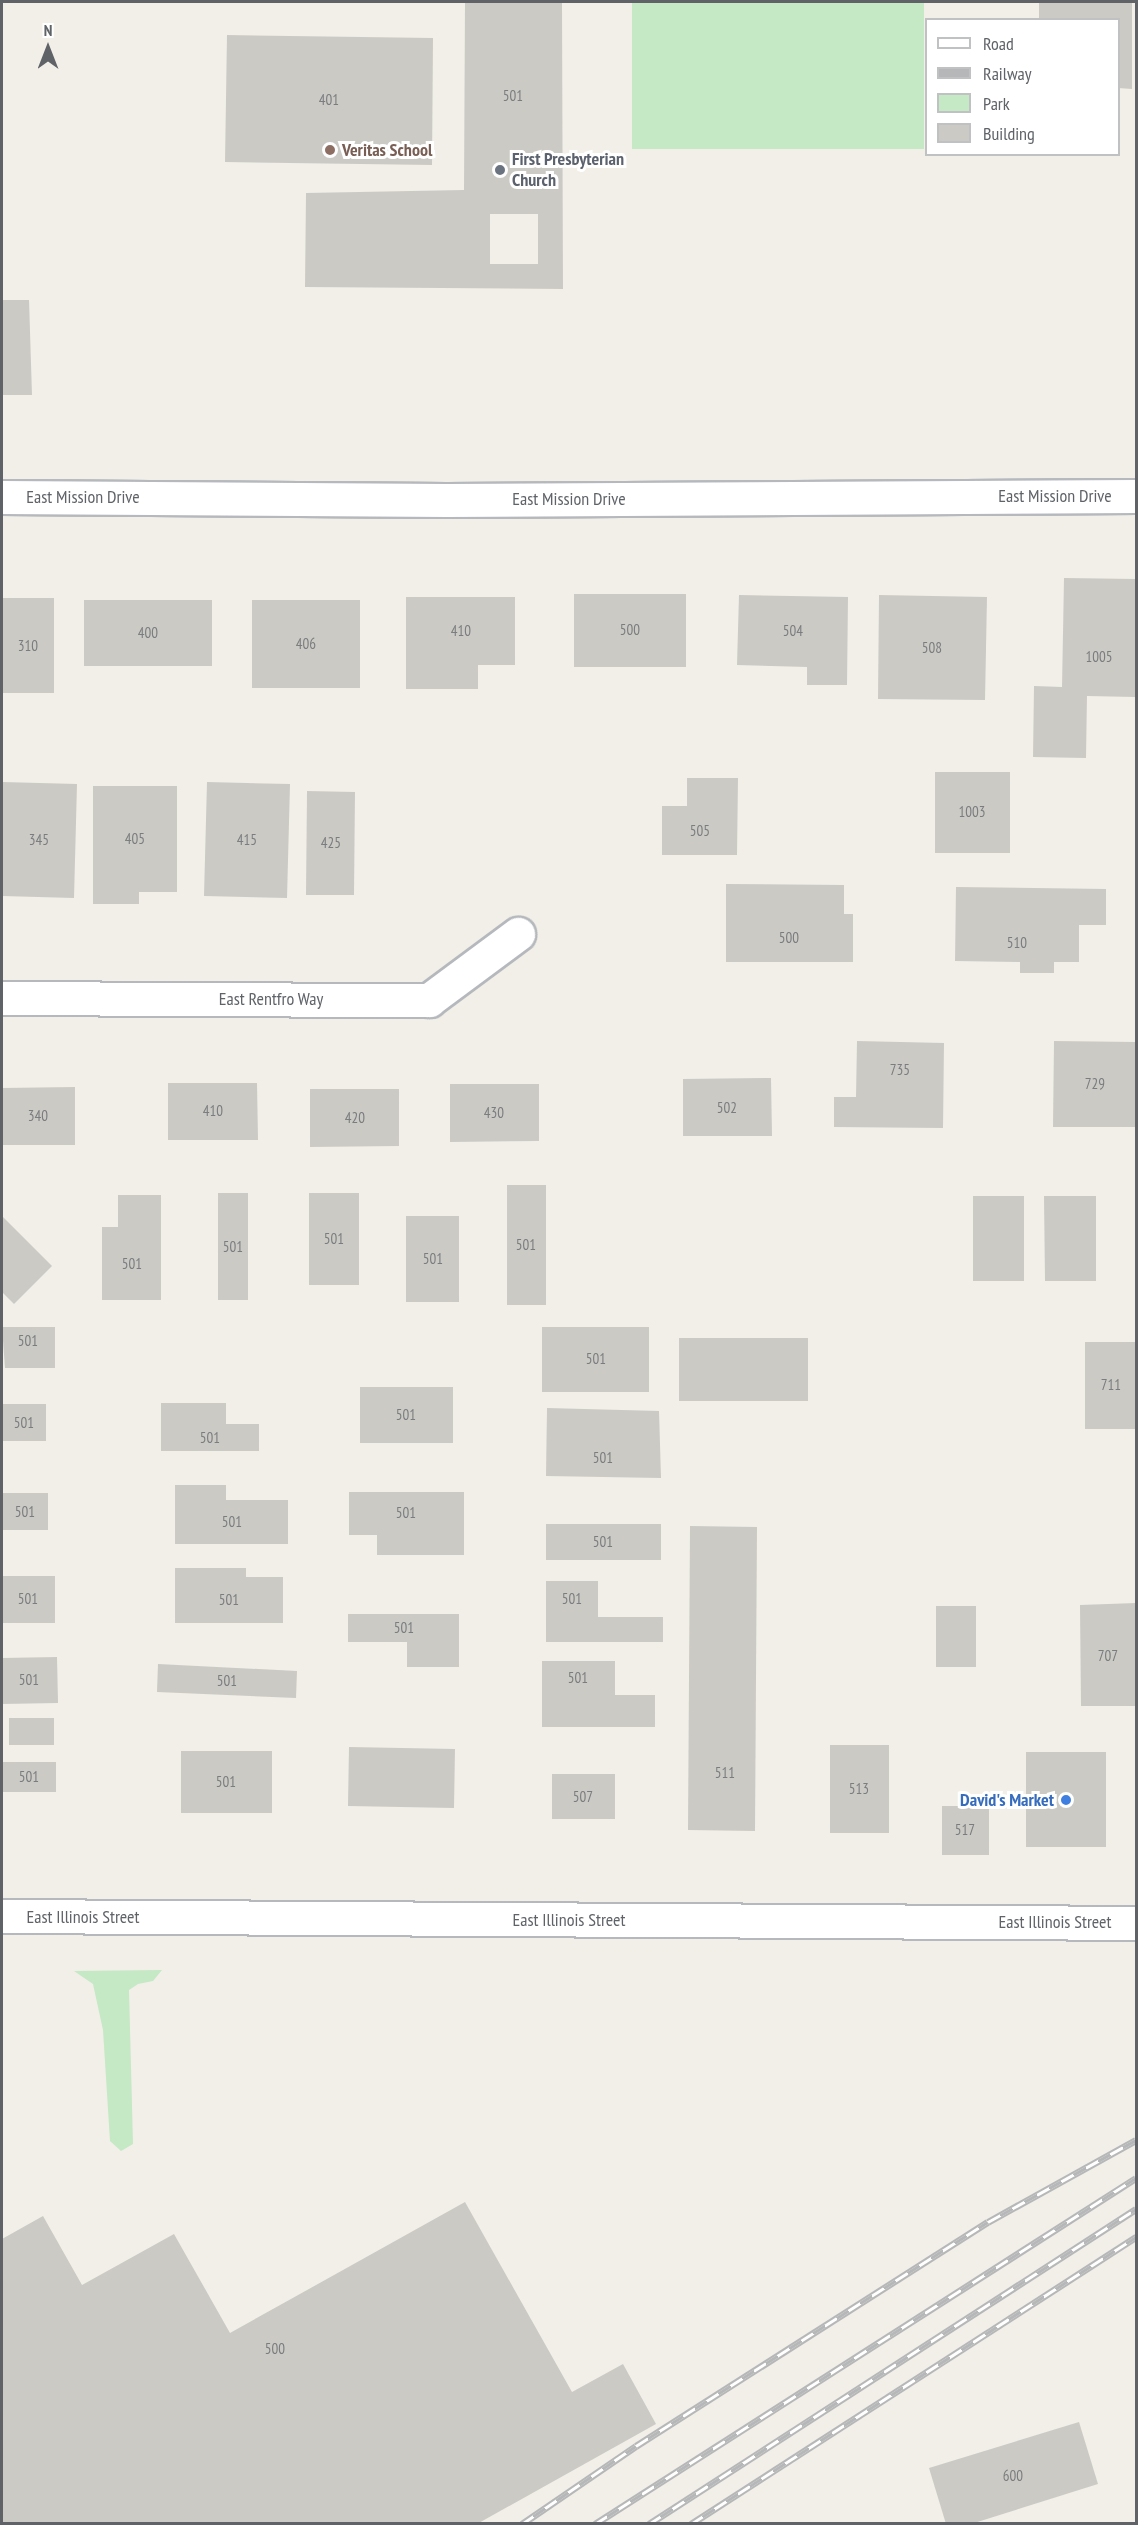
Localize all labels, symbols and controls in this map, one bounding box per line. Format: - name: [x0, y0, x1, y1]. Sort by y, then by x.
- north arrow: [18, 18, 78, 78]
- legend: [925, 18, 1120, 156]
- text: N: [44, 20, 52, 40]
- text: Road: [983, 32, 1014, 55]
- text: Railway: [983, 62, 1032, 85]
- house number: 501: [503, 87, 523, 105]
- house number: 401: [319, 91, 339, 109]
- text: Park: [983, 92, 1010, 115]
- text: Building: [983, 122, 1035, 145]
- place label: Veritas School: [342, 139, 432, 161]
- marker: Veritas School: [323, 143, 337, 157]
- place label: First Presbyterian Church: [512, 149, 624, 192]
- marker: First Presbyterian Church: [493, 163, 507, 177]
- street label: East Mission Drive: [998, 485, 1112, 507]
- street label: East Mission Drive: [26, 486, 140, 508]
- street label: East Mission Drive: [512, 488, 626, 510]
- house number: 500: [620, 621, 640, 639]
- house number: 410: [451, 622, 471, 640]
- house number: 504: [783, 622, 803, 640]
- house number: 400: [138, 624, 158, 642]
- house number: 406: [296, 635, 316, 653]
- house number: 310: [18, 637, 38, 655]
- house number: 508: [922, 639, 942, 657]
- house number: 1005: [1086, 648, 1112, 666]
- house number: 1003: [959, 803, 985, 821]
- house number: 505: [690, 822, 710, 840]
- house number: 405: [125, 830, 145, 848]
- house number: 345: [29, 831, 49, 849]
- house number: 415: [237, 831, 257, 849]
- house number: 425: [321, 834, 341, 852]
- house number: 500: [779, 929, 799, 947]
- house number: 510: [1007, 934, 1027, 952]
- street label: East Rentfro Way: [219, 988, 323, 1010]
- house number: 735: [890, 1061, 910, 1079]
- house number: 729: [1085, 1075, 1105, 1093]
- house number: 502: [717, 1099, 737, 1117]
- house number: 410: [203, 1102, 223, 1120]
- house number: 430: [484, 1104, 504, 1122]
- house number: 340: [28, 1107, 48, 1125]
- house number: 420: [345, 1109, 365, 1127]
- house number: 501: [324, 1230, 344, 1248]
- house number: 501: [516, 1236, 536, 1254]
- house number: 501: [223, 1238, 243, 1256]
- house number: 501: [423, 1250, 443, 1268]
- house number: 501: [122, 1255, 142, 1273]
- house number: 501: [18, 1332, 38, 1350]
- house number: 501: [586, 1350, 606, 1368]
- house number: 711: [1101, 1376, 1121, 1394]
- house number: 501: [396, 1406, 416, 1424]
- house number: 501: [14, 1414, 34, 1432]
- house number: 501: [200, 1429, 220, 1447]
- house number: 501: [593, 1449, 613, 1467]
- house number: 501: [15, 1503, 35, 1521]
- house number: 501: [396, 1504, 416, 1522]
- house number: 501: [222, 1513, 242, 1531]
- house number: 501: [593, 1533, 613, 1551]
- house number: 501: [18, 1590, 38, 1608]
- house number: 501: [562, 1590, 582, 1608]
- house number: 501: [219, 1591, 239, 1609]
- house number: 501: [394, 1619, 414, 1637]
- house number: 707: [1098, 1647, 1118, 1665]
- house number: 501: [568, 1669, 588, 1687]
- house number: 501: [19, 1671, 39, 1689]
- house number: 501: [217, 1672, 237, 1690]
- house number: 511: [715, 1764, 735, 1782]
- house number: 501: [19, 1768, 39, 1786]
- house number: 501: [216, 1773, 236, 1791]
- house number: 513: [849, 1780, 869, 1798]
- house number: 507: [573, 1788, 593, 1806]
- place label: David's Market: [960, 1789, 1054, 1811]
- marker: David's Market: [1059, 1793, 1073, 1807]
- house number: 517: [955, 1821, 975, 1839]
- street label: East Illinois Street: [26, 1906, 140, 1928]
- street label: East Illinois Street: [512, 1909, 626, 1931]
- street label: East Illinois Street: [998, 1911, 1112, 1933]
- house number: 500: [265, 2340, 285, 2358]
- house number: 600: [1003, 2467, 1023, 2485]

